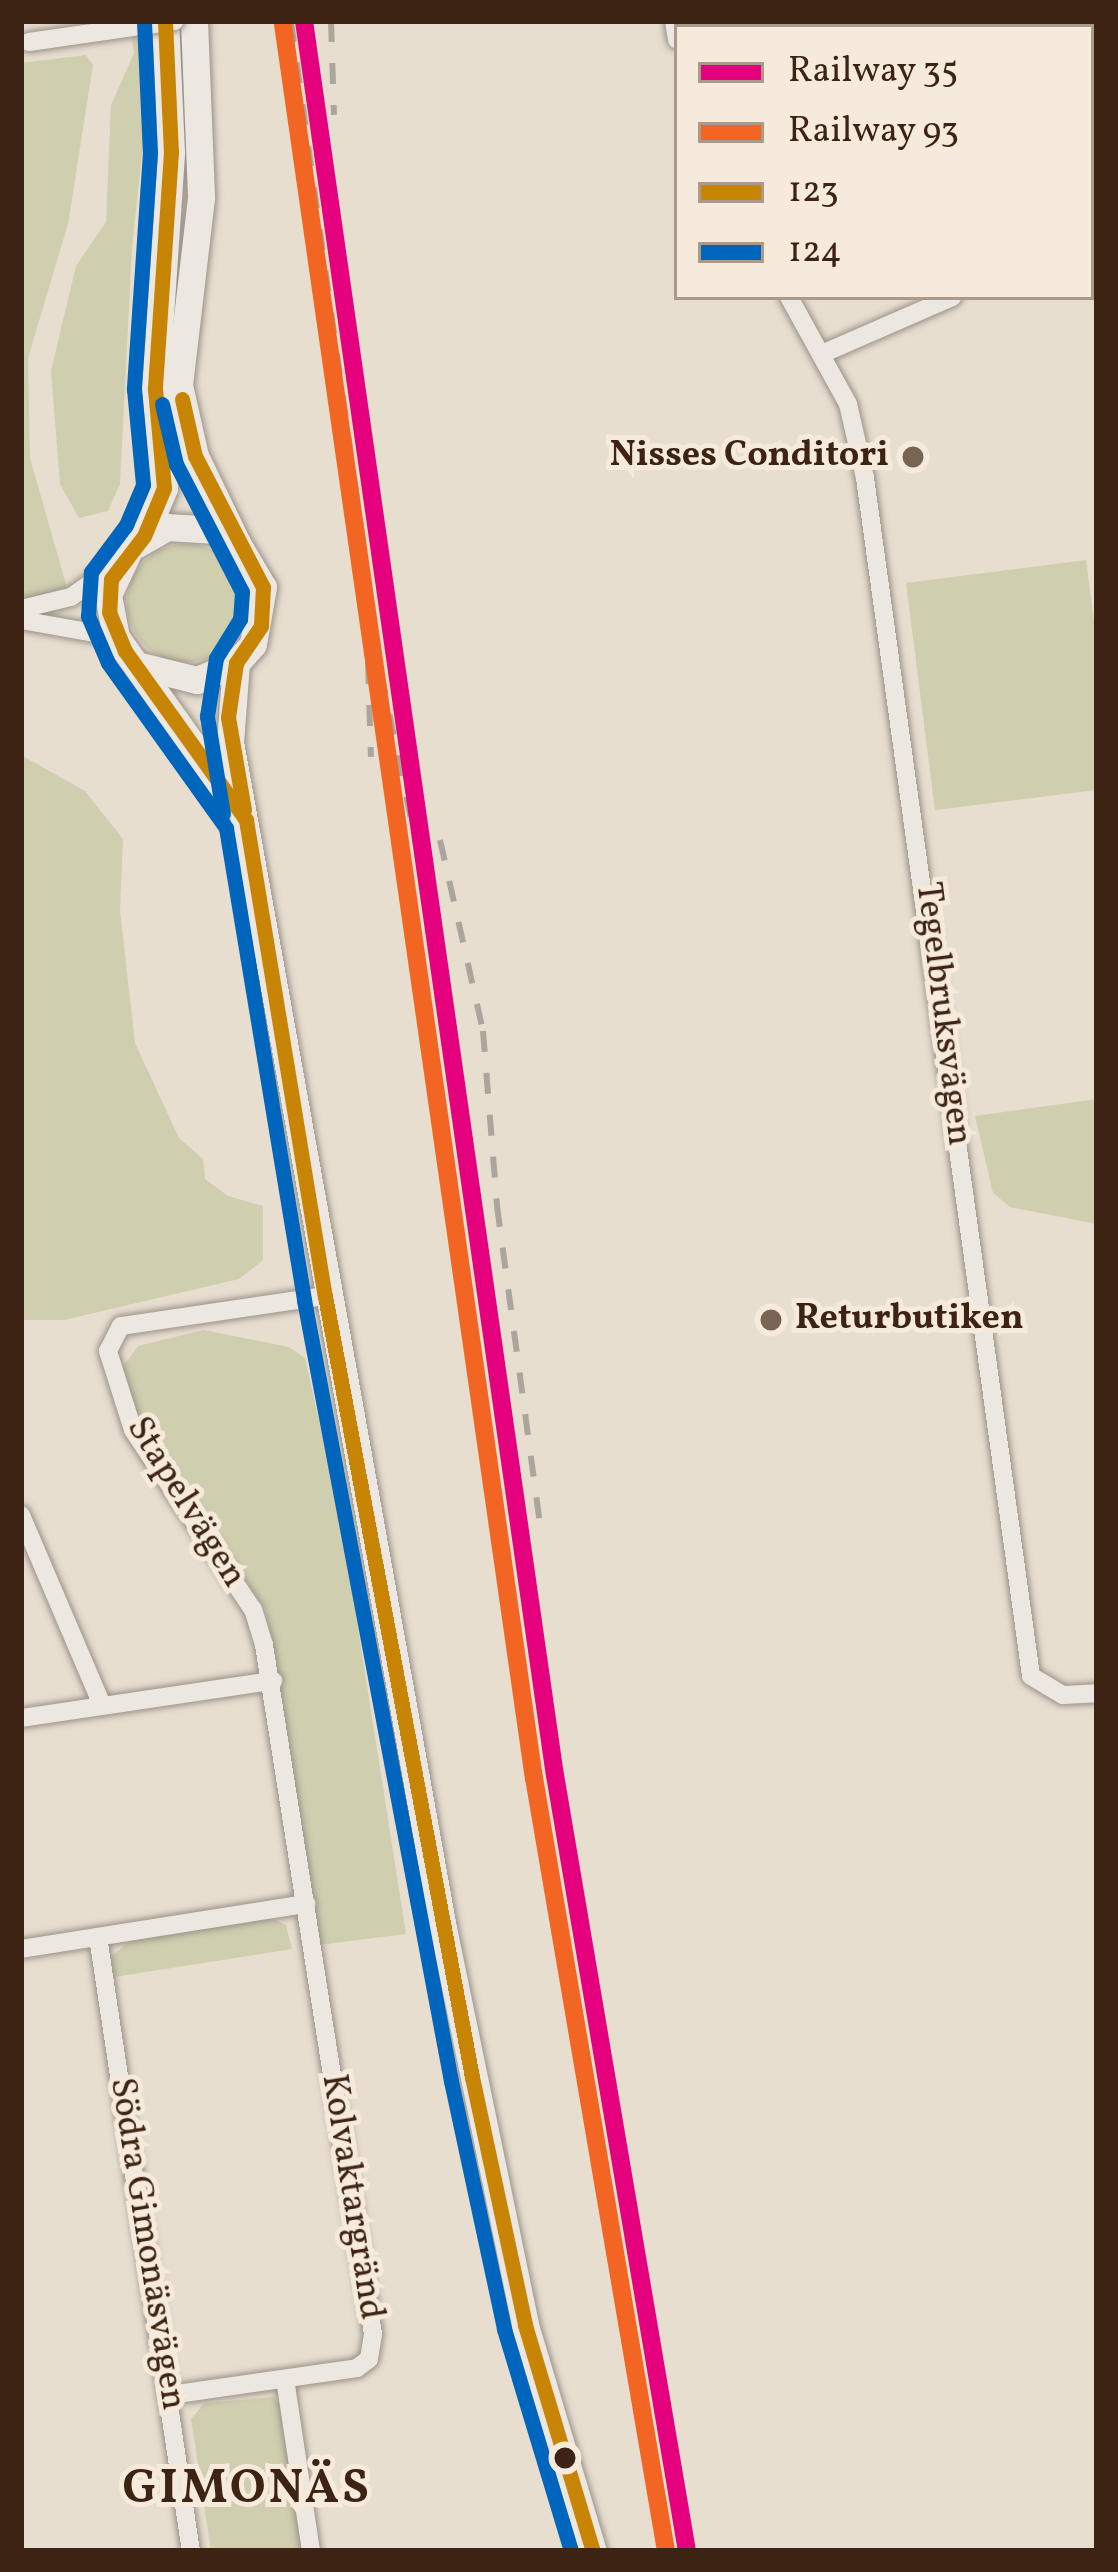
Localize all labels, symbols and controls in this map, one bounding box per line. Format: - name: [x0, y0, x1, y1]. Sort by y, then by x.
- legend: [674, 24, 1094, 300]
- text: Railway 35: [788, 47, 958, 97]
- text: Railway 93: [788, 107, 959, 157]
- text: 123: [788, 167, 839, 217]
- text: 124: [788, 227, 842, 277]
- place label: Nisses Conditori: [610, 435, 889, 479]
- marker: Nisses Conditori: [900, 444, 926, 470]
- street label: Tegelbruksvägen: [904, 880, 980, 1148]
- place label: Returbutiken: [795, 1298, 1024, 1342]
- marker: Returbutiken: [758, 1307, 784, 1333]
- street label: Stapelvägen: [116, 1410, 254, 1596]
- street label: Kolvaktargränd: [310, 2071, 392, 2323]
- street label: Södra Gimonäsvägen: [98, 2075, 194, 2413]
- unlabelled marker: [554, 2447, 576, 2469]
- district label: GIMONÄS: [122, 2461, 372, 2519]

